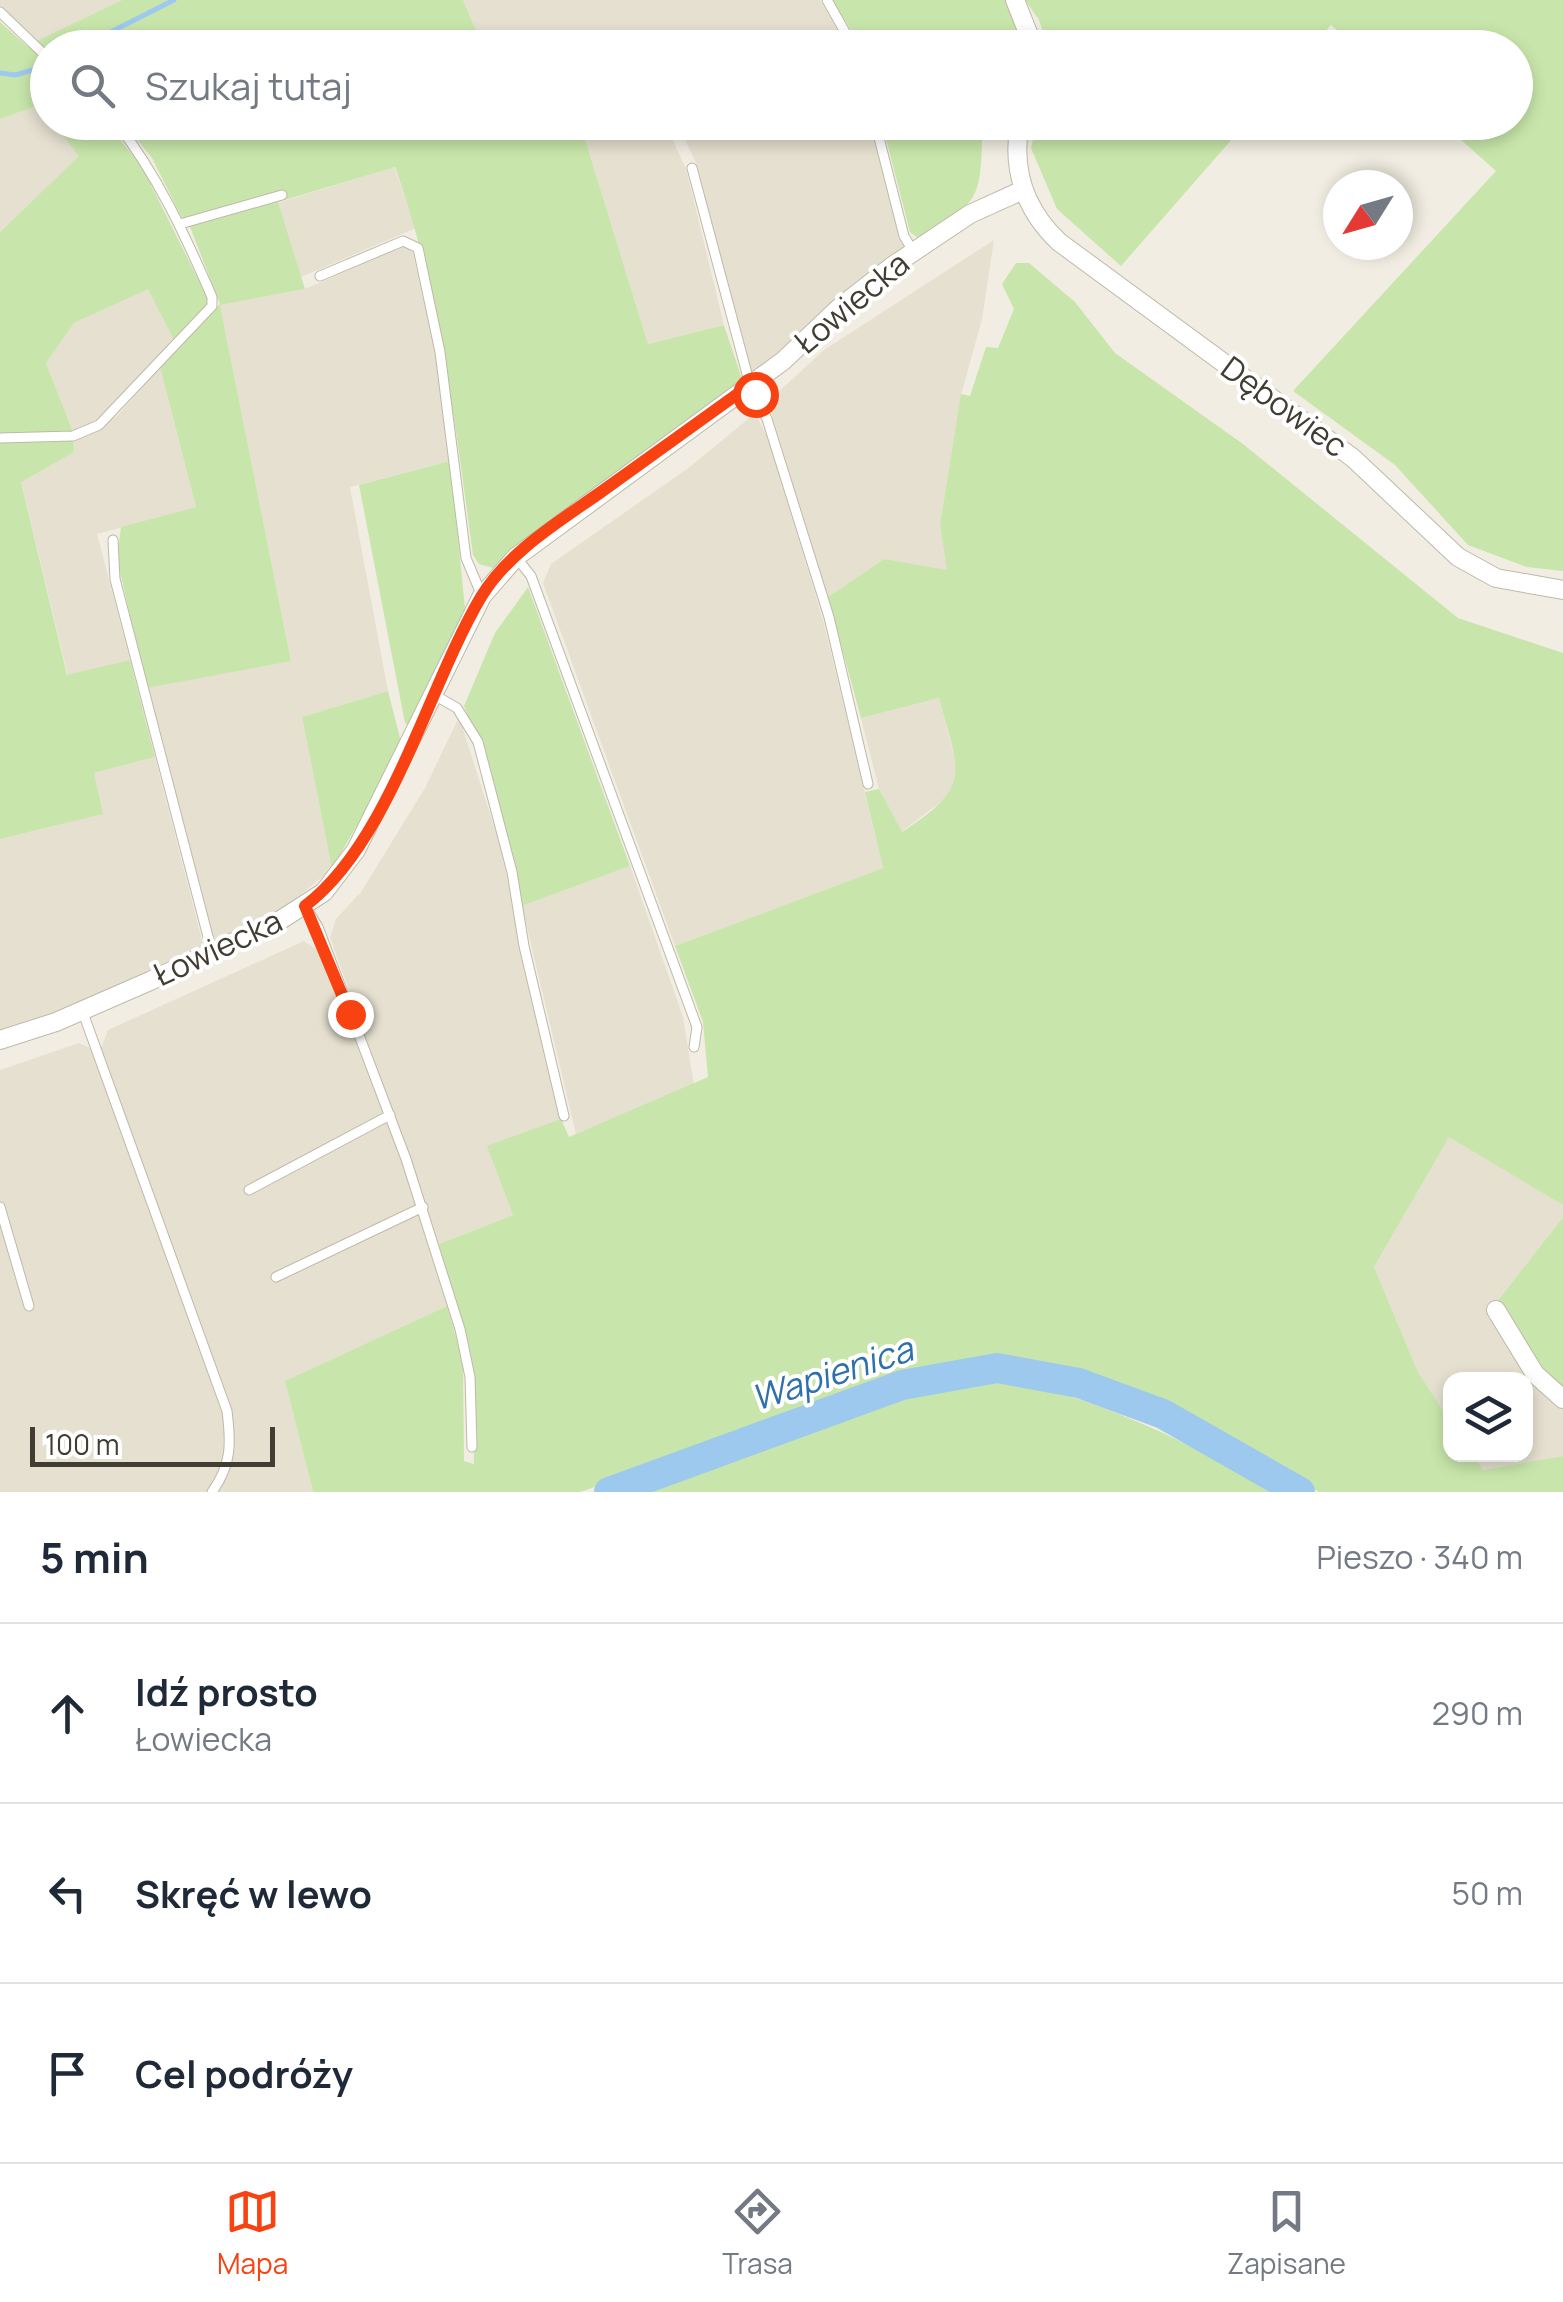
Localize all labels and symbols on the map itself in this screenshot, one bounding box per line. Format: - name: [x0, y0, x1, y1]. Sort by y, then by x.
- north arrow: [1323, 170, 1413, 260]
- street label: Łowiecka: [785, 241, 918, 363]
- street label: Dębowiec: [1213, 346, 1357, 467]
- route start: [733, 372, 779, 418]
- street label: Łowiecka: [146, 898, 289, 996]
- route end: [328, 992, 374, 1038]
- water label: Wapienica: [745, 1324, 920, 1422]
- scale bar: [30, 1422, 275, 1466]

